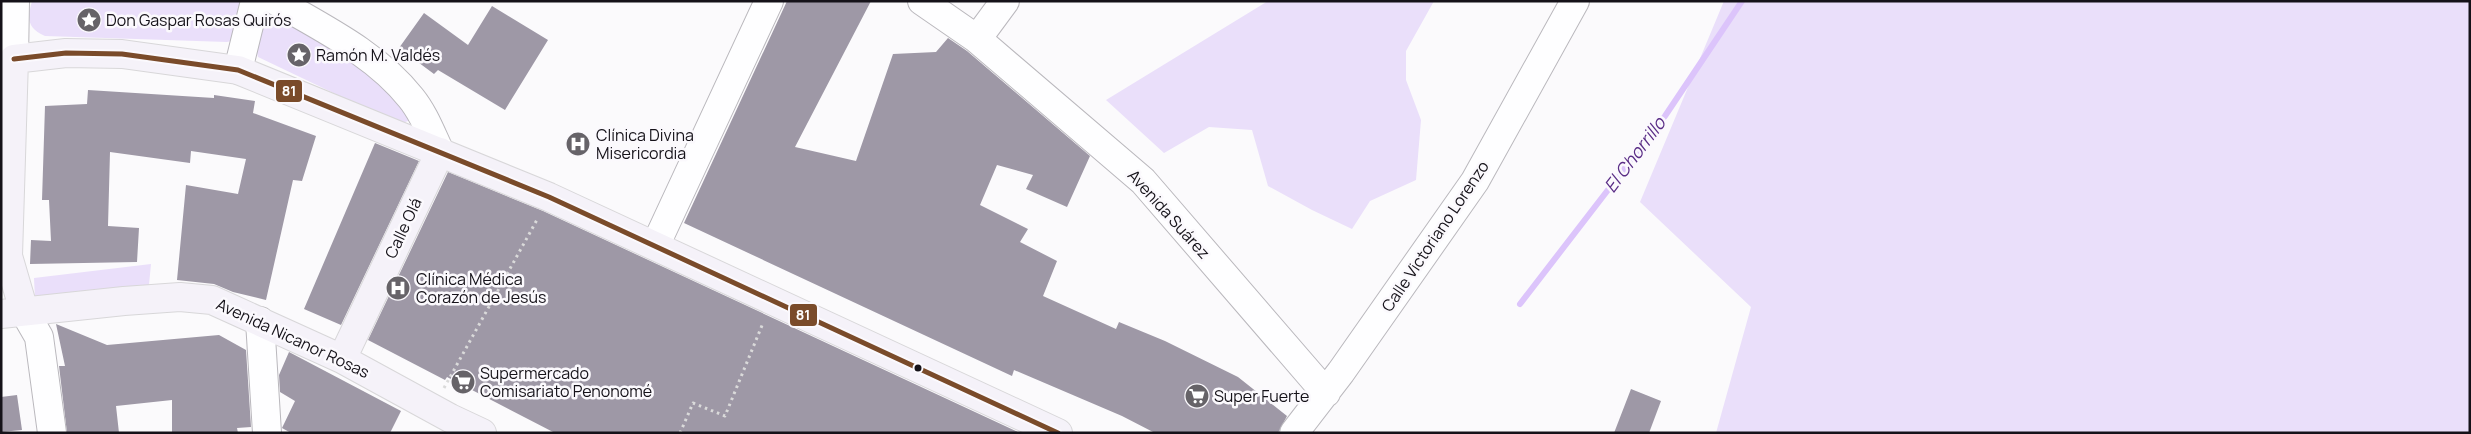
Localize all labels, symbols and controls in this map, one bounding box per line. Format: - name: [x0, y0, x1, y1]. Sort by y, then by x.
- place icon: Don Gaspar Rosas Quirós: [76, 7, 102, 33]
- place label: Don Gaspar Rosas Quirós: [106, 9, 291, 31]
- place icon: Ramón M. Valdés: [286, 42, 312, 68]
- place label: Ramón M. Valdés: [316, 44, 440, 66]
- line badge: 81: [275, 79, 303, 103]
- text: 81: [282, 81, 296, 100]
- water label: El Chorrillo: [1598, 111, 1671, 197]
- place label: Clínica Divina Misericordia: [596, 124, 694, 164]
- hospital icon: Clínica Divina Misericordia: [565, 131, 591, 157]
- street label: Calle Victoriano Lorenzo: [1376, 156, 1494, 316]
- street label: Avenida Suárez: [1123, 165, 1215, 263]
- street label: Calle Olá: [379, 194, 427, 262]
- place label: Clínica Médica Corazón de Jesús: [416, 268, 546, 308]
- hospital icon: Clínica Médica Corazón de Jesús: [385, 275, 411, 301]
- street label: Avenida Nicanor Rosas: [213, 293, 373, 383]
- line badge: 81: [789, 303, 818, 327]
- text: 81: [796, 305, 810, 324]
- place label: Supermercado Comisariato Penonomé: [480, 362, 652, 402]
- unlabelled marker: [913, 363, 923, 373]
- supermarket icon: Supermercado Comisariato Penonomé: [450, 369, 476, 395]
- supermarket icon: Super Fuerte: [1184, 383, 1210, 409]
- place label: Super Fuerte: [1214, 385, 1309, 407]

